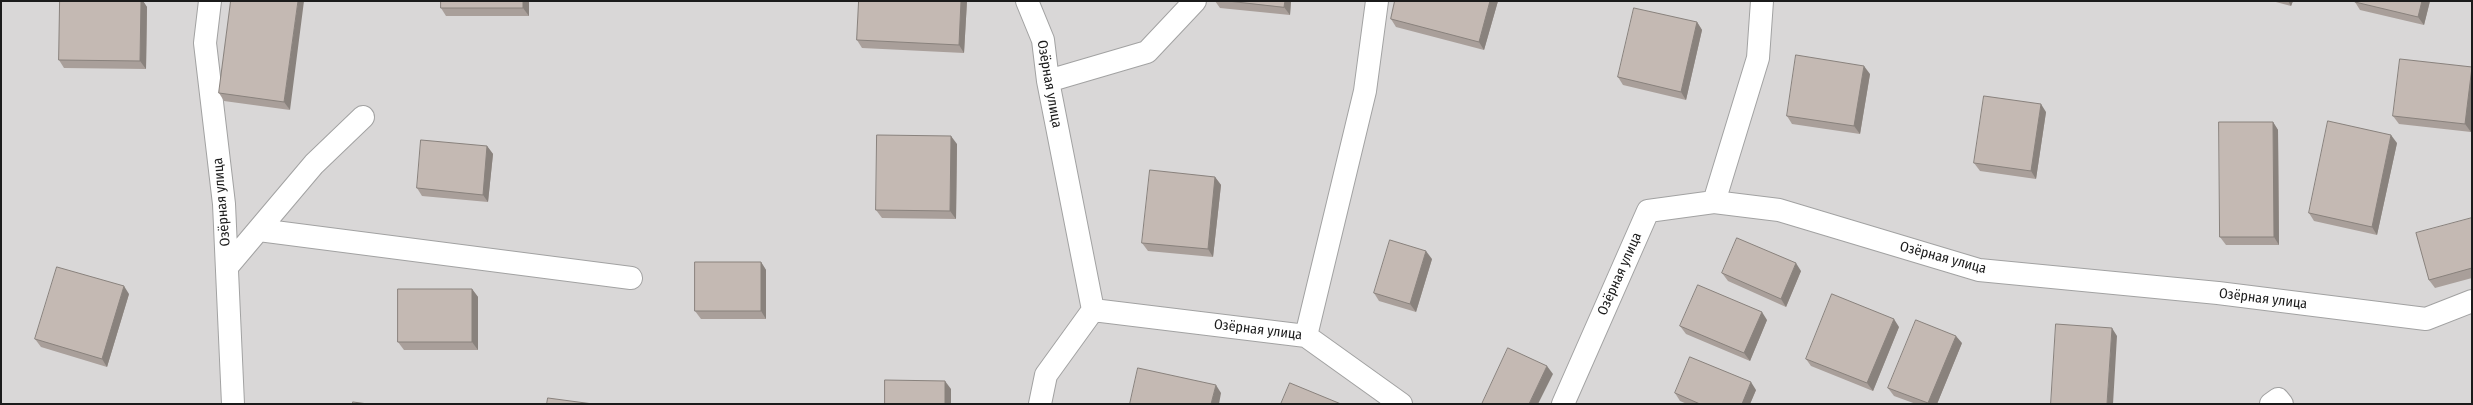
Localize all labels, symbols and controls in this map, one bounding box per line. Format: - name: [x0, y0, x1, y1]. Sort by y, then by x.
- street label: Озёрная улица: [1033, 39, 1065, 129]
- street label: Озёрная улица: [210, 157, 234, 247]
- street label: Озёрная улица: [1594, 230, 1646, 318]
- street label: Озёрная улица: [1898, 238, 1988, 278]
- street label: Озёрная улица: [2218, 285, 2308, 313]
- street label: Озёрная улица: [1213, 316, 1303, 344]

